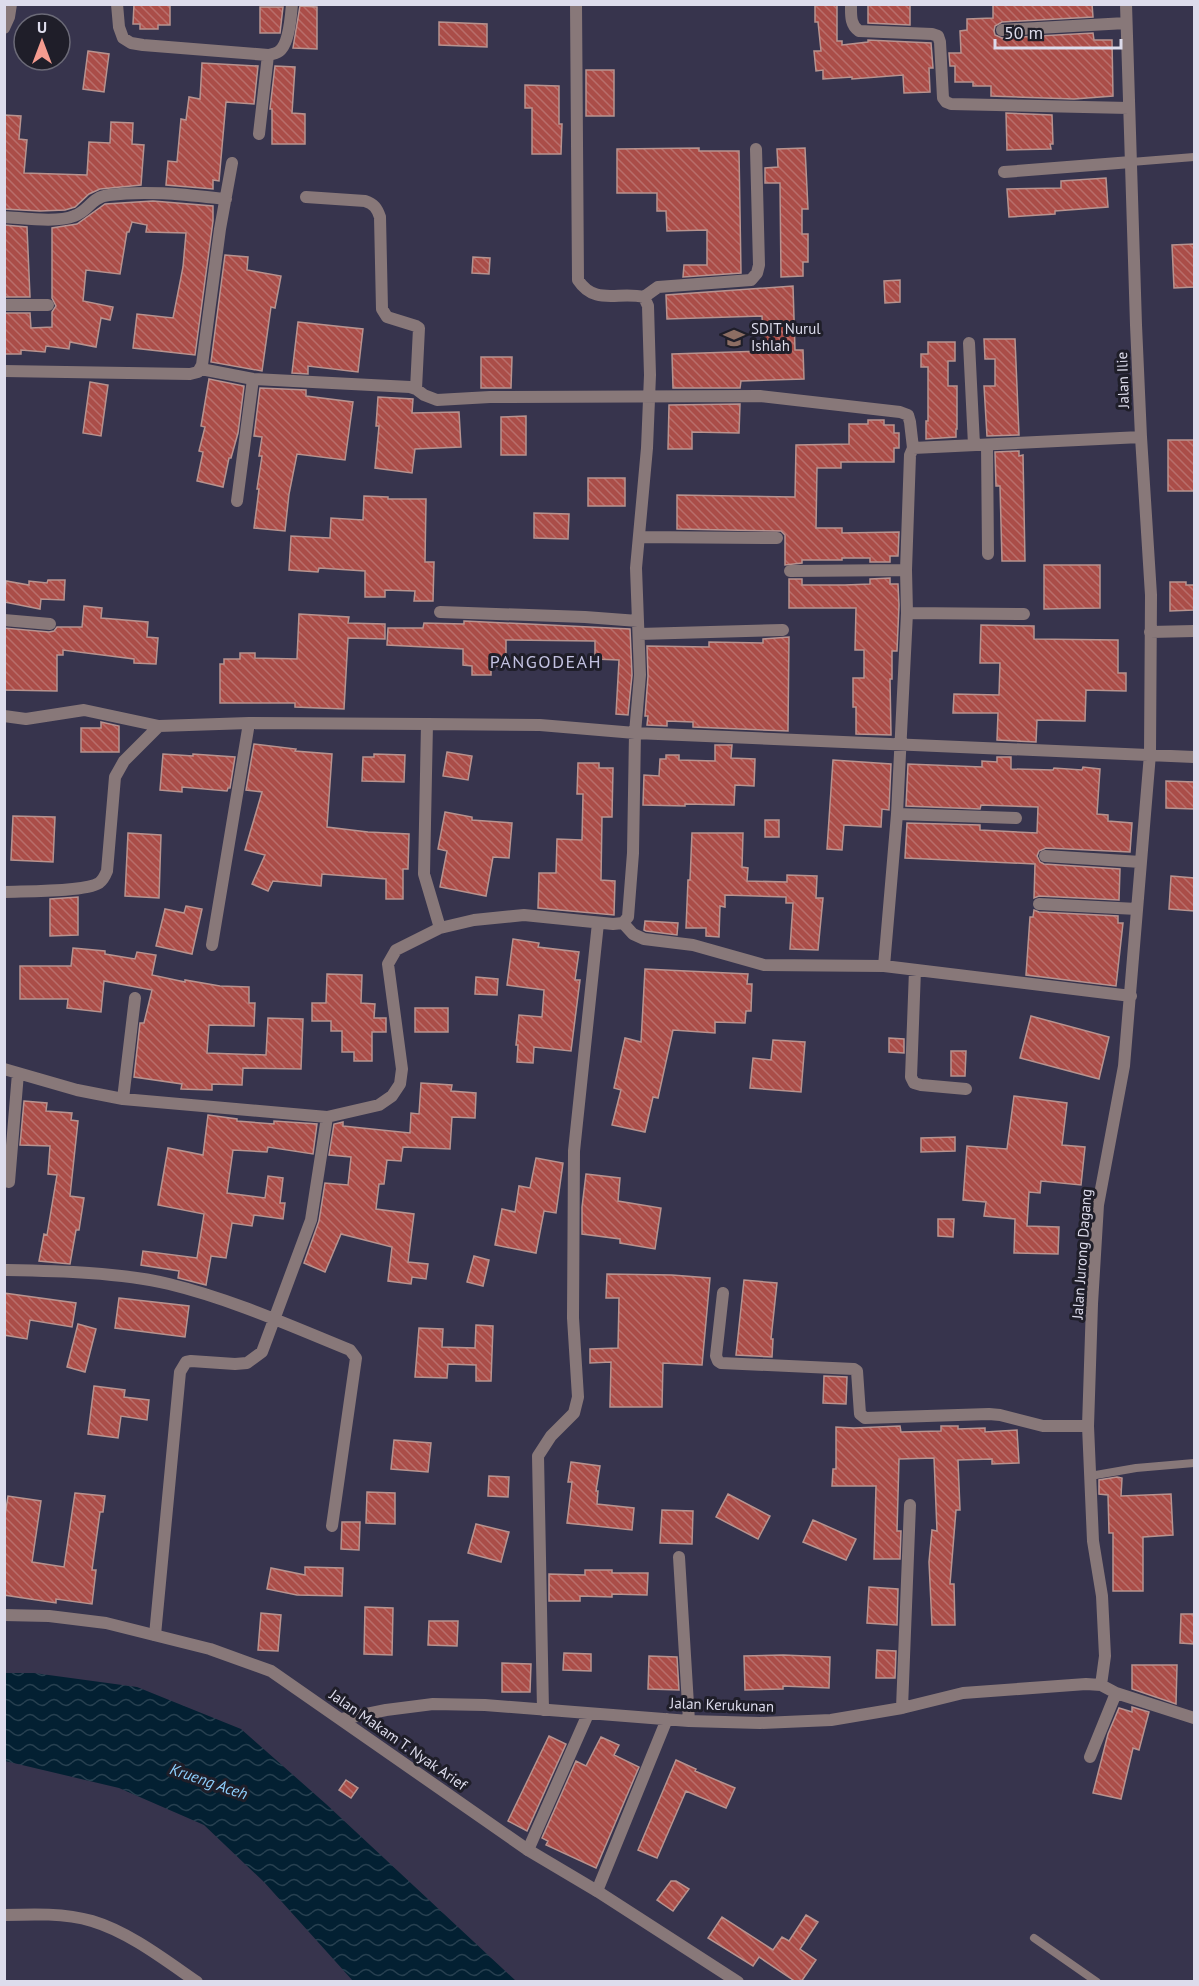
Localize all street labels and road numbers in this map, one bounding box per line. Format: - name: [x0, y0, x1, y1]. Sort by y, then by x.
- street label: Jalan Ilie: [1112, 352, 1133, 409]
- street label: Jalan Jurong Dagang: [1067, 1188, 1096, 1321]
- street label: Jalan Makam T. Nyak Arief: [325, 1684, 472, 1795]
- street label: Jalan Kerukunan: [669, 1693, 774, 1716]

